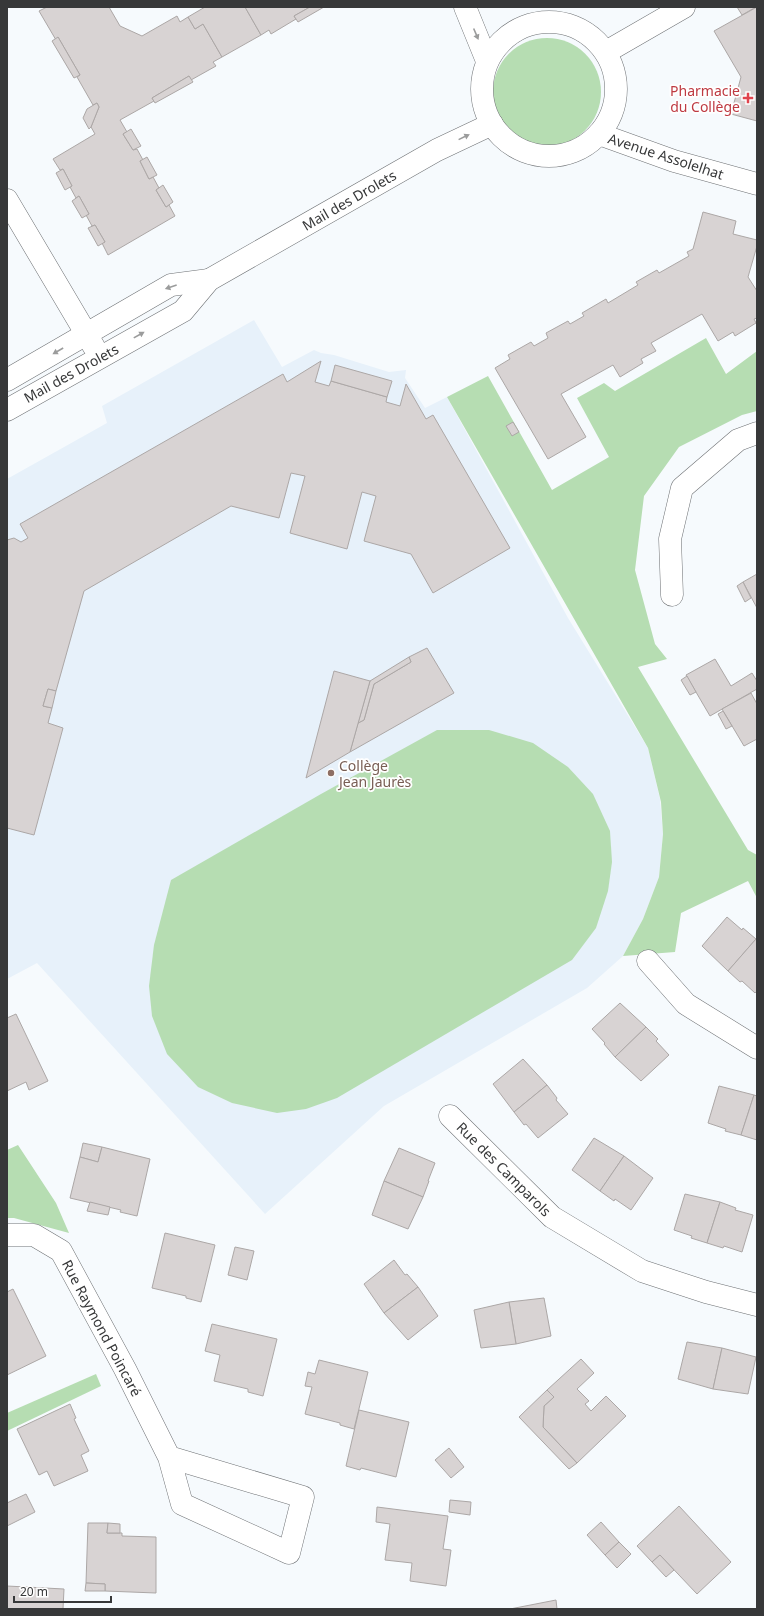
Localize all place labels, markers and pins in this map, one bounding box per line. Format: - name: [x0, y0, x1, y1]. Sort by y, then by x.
- place label: Pharmacie du Collège: [670, 81, 740, 116]
- marker: Pharmacie du Collège: [743, 93, 753, 103]
- place label: Collège Jean Jaurès: [337, 756, 412, 791]
- marker: Collège Jean Jaurès: [326, 768, 336, 778]

